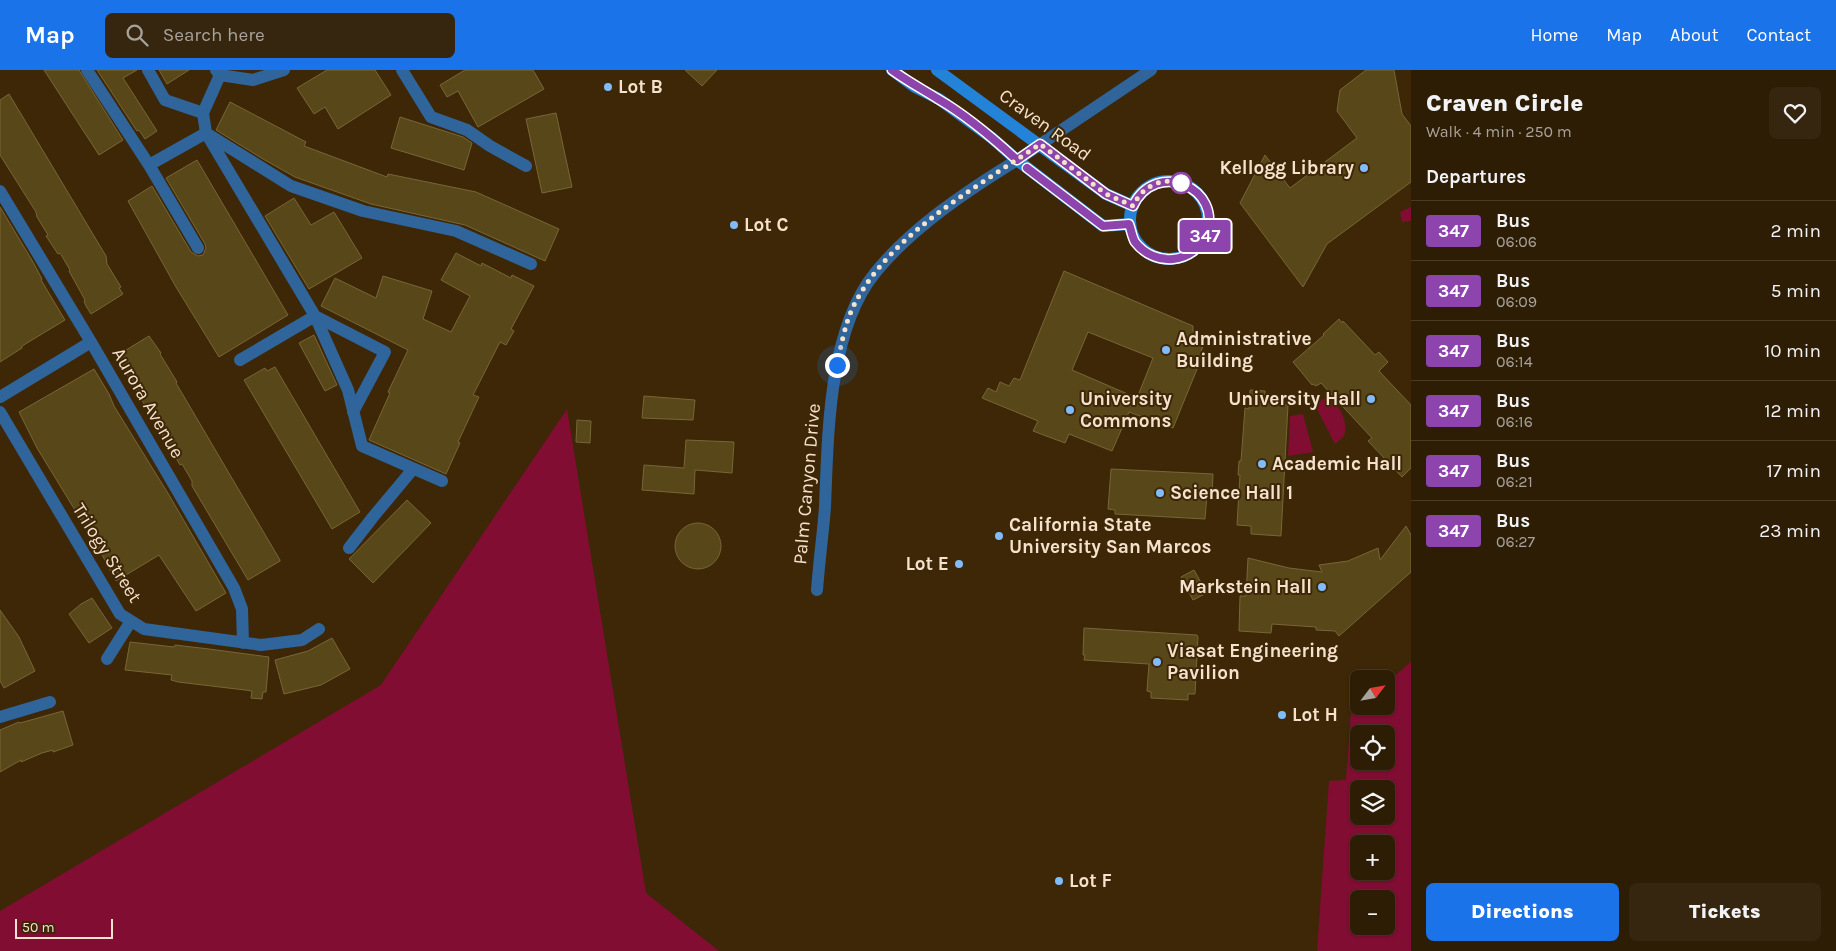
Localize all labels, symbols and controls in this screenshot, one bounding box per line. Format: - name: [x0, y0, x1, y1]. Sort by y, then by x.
- search box: [105, 13, 455, 58]
- text: Map: [25, 21, 75, 49]
- icon: search: [123, 21, 151, 49]
- text: Search here: [163, 24, 265, 46]
- text: Home: [1530, 24, 1578, 46]
- text: Map: [1606, 24, 1642, 46]
- text: About: [1670, 24, 1719, 46]
- text: Contact: [1747, 24, 1811, 46]
- place label: Lot B: [618, 76, 663, 98]
- marker: Lot B: [602, 81, 614, 93]
- street label: Craven Road: [995, 84, 1095, 166]
- button: heart: [1769, 87, 1821, 139]
- text: Craven Circle: [1426, 89, 1583, 117]
- text: Walk · 4 min · 250 m: [1426, 122, 1572, 141]
- place label: Kellogg Library: [1219, 157, 1354, 179]
- marker: Kellogg Library: [1358, 162, 1370, 174]
- text: Departures: [1426, 166, 1526, 188]
- unlabelled marker: [1170, 172, 1192, 194]
- text: Bus: [1496, 210, 1530, 232]
- place label: Lot C: [744, 214, 788, 236]
- marker: Lot C: [728, 219, 740, 231]
- line badge: 347: [1176, 220, 1234, 252]
- text: 347: [1438, 220, 1469, 242]
- text: 2 min: [1771, 220, 1821, 242]
- text: 347: [1190, 225, 1220, 247]
- text: 06:06: [1496, 232, 1537, 251]
- text: Bus: [1496, 270, 1530, 292]
- text: 347: [1438, 280, 1469, 302]
- text: 5 min: [1771, 280, 1821, 302]
- text: 06:09: [1496, 292, 1537, 311]
- place label: Administrative Building: [1176, 328, 1312, 372]
- text: Bus: [1496, 330, 1530, 352]
- text: 347: [1438, 340, 1469, 362]
- text: 10 min: [1764, 340, 1821, 362]
- street label: Aurora Avenue: [107, 344, 189, 462]
- marker: Administrative Building: [1160, 344, 1172, 356]
- text: 06:14: [1496, 352, 1533, 371]
- your location: [825, 353, 850, 378]
- place label: University Commons: [1080, 388, 1172, 432]
- place label: University Hall: [1228, 388, 1361, 410]
- text: Bus: [1496, 390, 1530, 412]
- marker: University Hall: [1365, 393, 1377, 405]
- text: 347: [1438, 400, 1469, 422]
- text: 12 min: [1764, 400, 1821, 422]
- street label: Palm Canyon Drive: [789, 402, 825, 566]
- marker: University Commons: [1064, 404, 1076, 416]
- text: 06:16: [1496, 412, 1533, 431]
- text: Bus: [1496, 450, 1530, 472]
- place label: Academic Hall: [1272, 453, 1402, 475]
- marker: Academic Hall: [1256, 458, 1268, 470]
- text: 347: [1438, 460, 1469, 482]
- text: 17 min: [1766, 460, 1821, 482]
- text: 06:21: [1496, 472, 1533, 491]
- place label: Science Hall 1: [1170, 482, 1293, 504]
- marker: Science Hall 1: [1154, 487, 1166, 499]
- street label: Trilogy Street: [68, 499, 146, 607]
- text: Bus: [1496, 510, 1530, 532]
- place label: California State University San Marcos: [1009, 514, 1212, 558]
- text: 347: [1438, 520, 1469, 542]
- text: 23 min: [1759, 520, 1821, 542]
- marker: California State University San Marcos: [993, 530, 1005, 542]
- text: 06:27: [1496, 532, 1535, 551]
- place label: Lot E: [905, 553, 949, 575]
- marker: Lot E: [953, 558, 965, 570]
- place label: Markstein Hall: [1179, 576, 1312, 598]
- marker: Markstein Hall: [1316, 581, 1328, 593]
- place label: Viasat Engineering Pavilion: [1167, 640, 1338, 684]
- marker: Viasat Engineering Pavilion: [1151, 656, 1163, 668]
- north arrow: [1350, 670, 1395, 715]
- map controls: [1350, 670, 1395, 935]
- place label: Lot H: [1292, 704, 1338, 726]
- marker: Lot H: [1276, 709, 1288, 721]
- button: locate: [1350, 725, 1395, 770]
- button: layers: [1350, 780, 1395, 825]
- button: +: [1350, 835, 1395, 880]
- place label: Lot F: [1069, 870, 1112, 892]
- marker: Lot F: [1053, 875, 1065, 887]
- button: Directions: [1426, 883, 1619, 941]
- button: Tickets: [1629, 883, 1821, 941]
- button: −: [1350, 890, 1395, 935]
- scale bar: [15, 916, 112, 939]
- text: 50 m: [22, 919, 55, 936]

